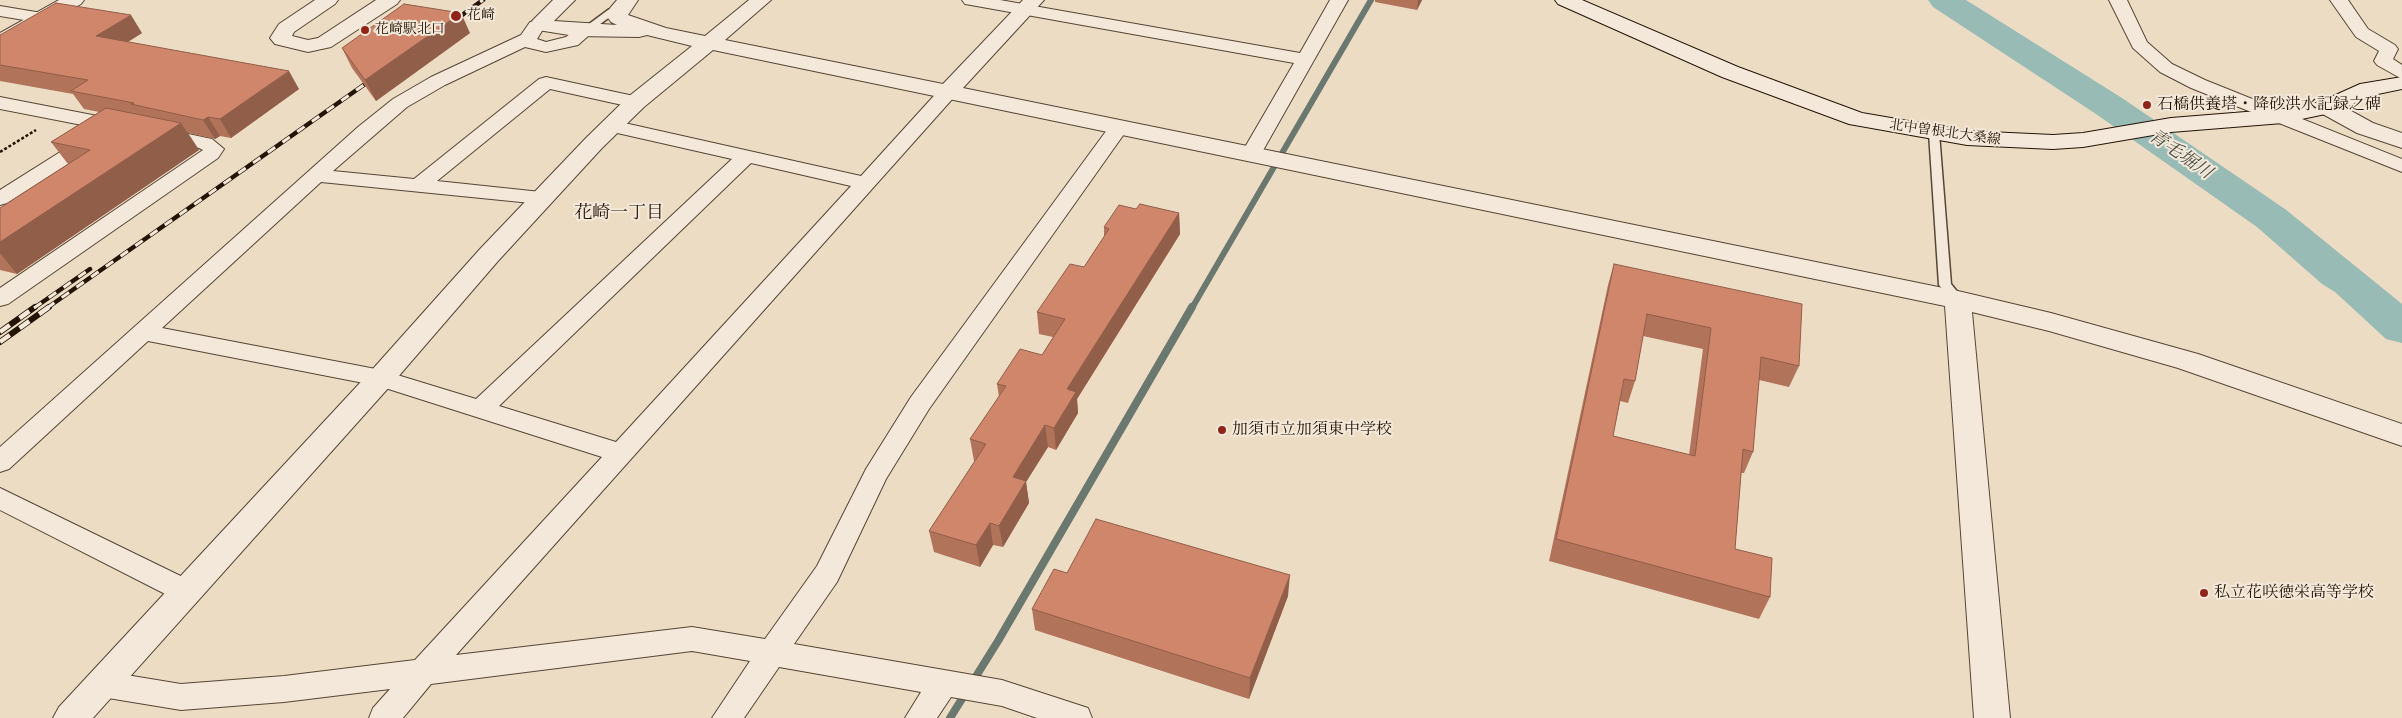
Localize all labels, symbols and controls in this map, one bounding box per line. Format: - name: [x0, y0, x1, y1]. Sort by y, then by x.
- place label: 花崎: [467, 8, 495, 24]
- marker: 花崎: [449, 9, 463, 23]
- place label: 花崎駅北口: [375, 22, 445, 38]
- marker: 花崎駅北口: [359, 24, 371, 36]
- place label: 石橋供養塔・降砂洪水記録之碑: [2157, 95, 2381, 115]
- marker: 石橋供養塔・降砂洪水記録之碑: [2141, 99, 2153, 111]
- street label: 北中曽根北大桑線: [1888, 117, 2002, 149]
- water label: 青毛堀川: [2144, 126, 2216, 184]
- district label: 花崎一丁目: [574, 203, 664, 225]
- place label: 加須市立加須東中学校: [1232, 420, 1392, 440]
- marker: 加須市立加須東中学校: [1216, 424, 1228, 436]
- place label: 私立花咲徳栄高等学校: [2214, 583, 2374, 603]
- marker: 私立花咲徳栄高等学校: [2198, 587, 2210, 599]

